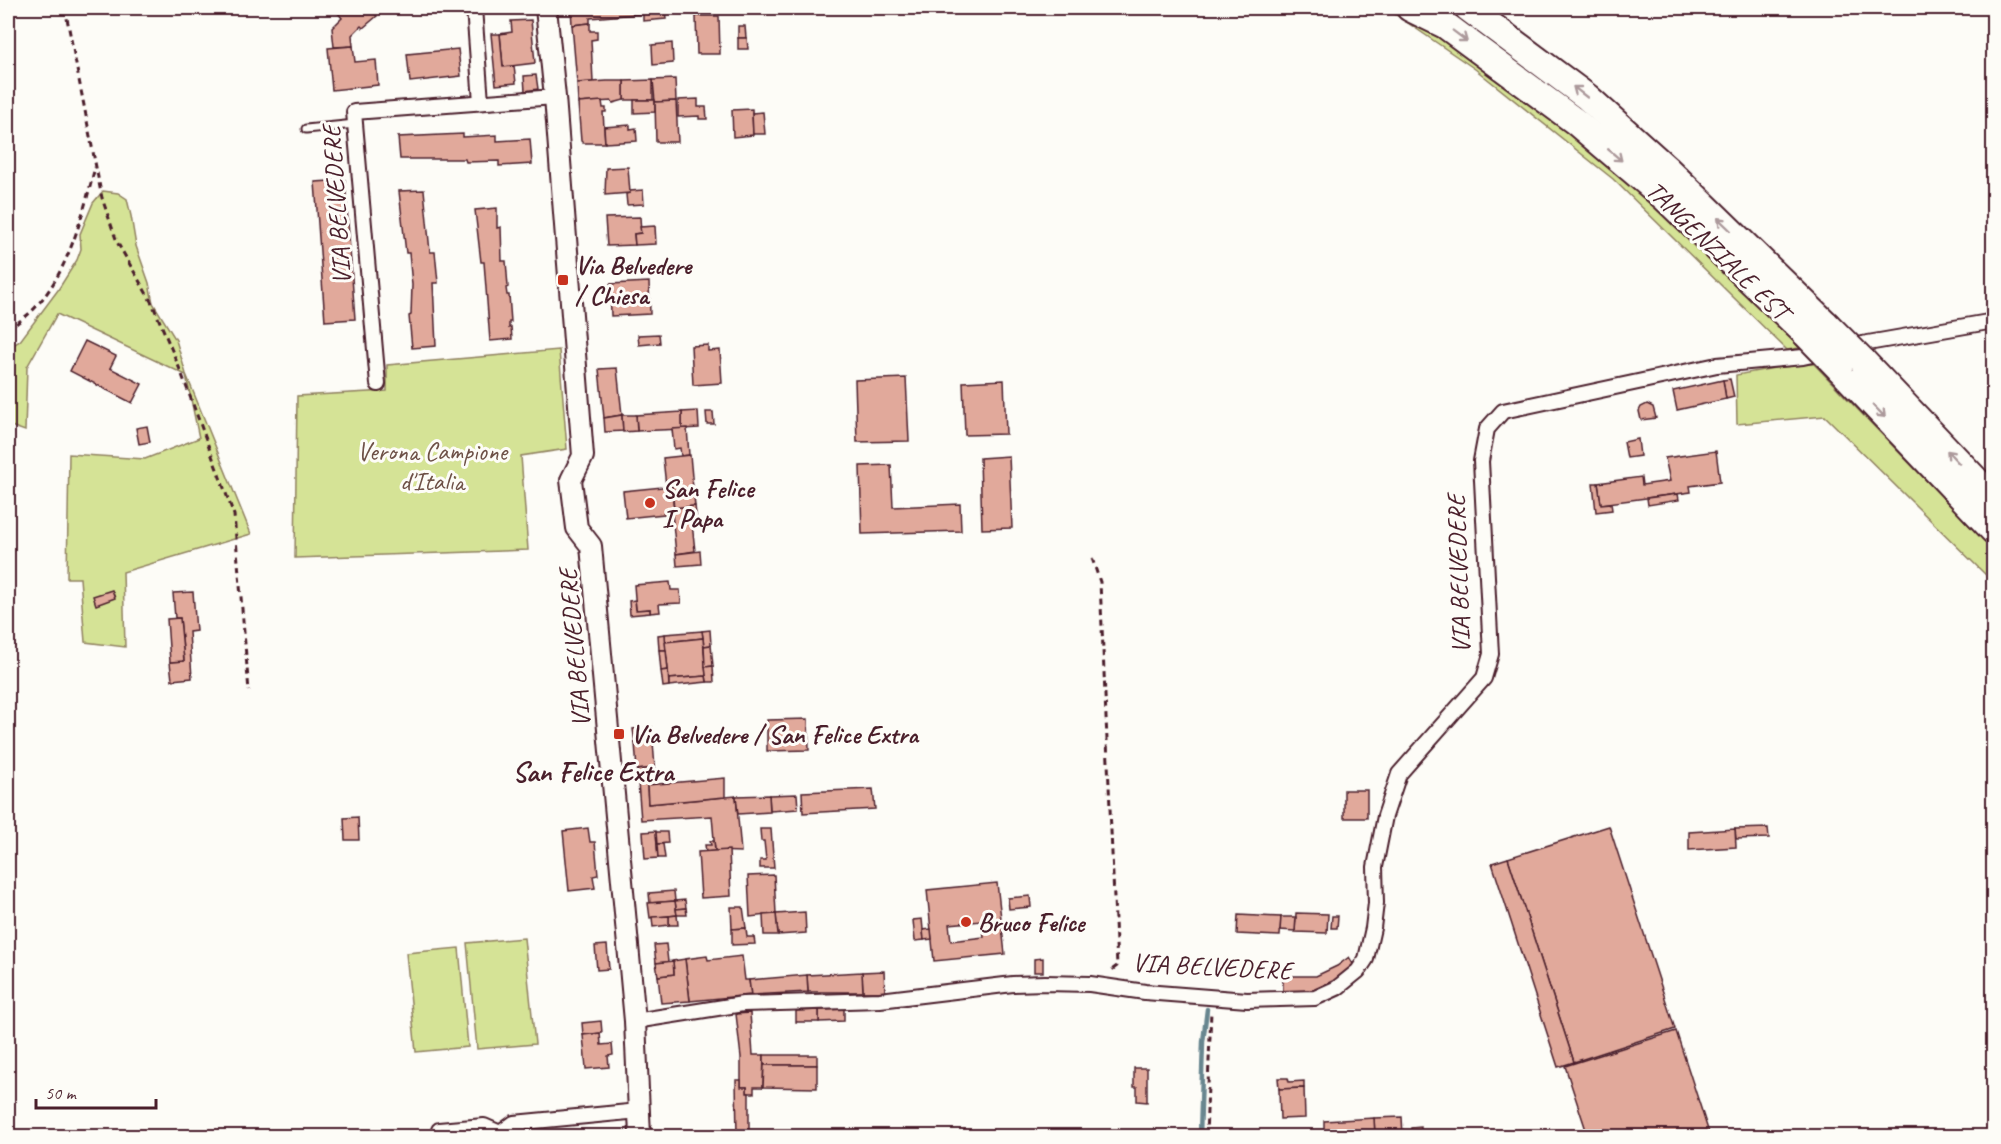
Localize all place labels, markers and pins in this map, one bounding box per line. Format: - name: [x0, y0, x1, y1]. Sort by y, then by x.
- place label: Via Belvedere / Chiesa: [575, 249, 693, 312]
- marker: Via Belvedere / Chiesa: [556, 273, 570, 287]
- place label: San Felice I Papa: [662, 472, 756, 535]
- marker: San Felice I Papa: [643, 496, 657, 510]
- place label: Via Belvedere / San Felice Extra: [631, 718, 920, 751]
- marker: Via Belvedere / San Felice Extra: [612, 727, 626, 741]
- place label: Bruco Felice: [978, 906, 1087, 939]
- marker: Bruco Felice: [959, 915, 973, 929]

